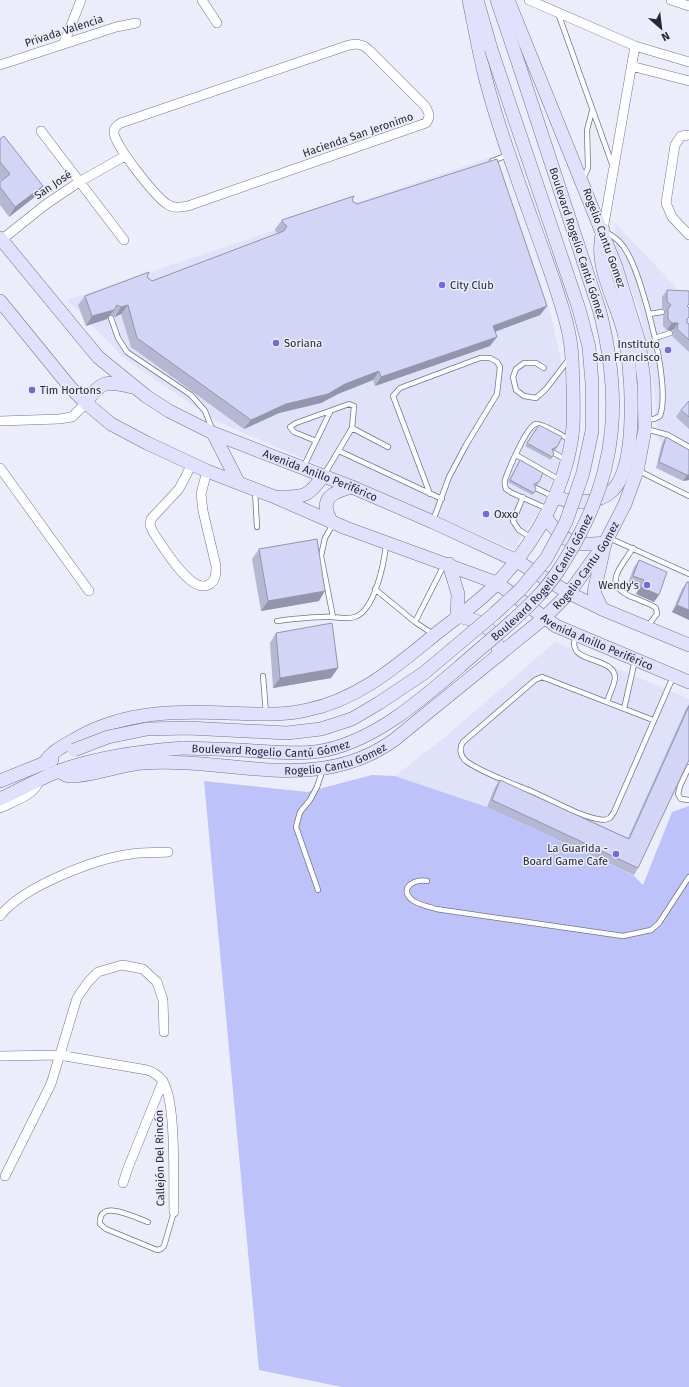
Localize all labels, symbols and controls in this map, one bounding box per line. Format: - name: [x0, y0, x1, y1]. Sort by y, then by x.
- north arrow: [641, 8, 681, 48]
- street label: Privada Valencia: [23, 12, 105, 50]
- text: N: [659, 29, 672, 44]
- street label: Hacienda San Jeronimo: [301, 110, 415, 160]
- street label: Boulevard Rogelio Cantú Gómez: [546, 166, 608, 321]
- street label: San José: [32, 168, 74, 202]
- street label: Rogelio Cantu Gomez: [580, 186, 628, 290]
- place label: City Club: [450, 279, 494, 292]
- marker: City Club: [437, 280, 447, 290]
- place label: Soriana: [284, 337, 322, 350]
- marker: Soriana: [271, 338, 281, 348]
- place label: Instituto San Francisco: [592, 338, 660, 364]
- marker: Instituto San Francisco: [663, 345, 673, 355]
- place label: Tim Hortons: [40, 384, 101, 397]
- marker: Tim Hortons: [27, 385, 37, 395]
- street label: Avenida Anillo Periférico: [261, 447, 380, 504]
- place label: Oxxo: [494, 508, 519, 521]
- marker: Oxxo: [481, 509, 491, 519]
- street label: Boulevard Rogelio Cantú Gómez: [488, 512, 595, 643]
- street label: Rogelio Cantu Gomez: [550, 519, 622, 612]
- place label: Wendy's: [598, 579, 639, 592]
- marker: Wendy's: [642, 580, 652, 590]
- street label: Avenida Anillo Periférico: [538, 611, 655, 673]
- street label: Boulevard Rogelio Cantú Gómez: [191, 737, 352, 759]
- street label: Rogelio Cantu Gomez: [284, 740, 389, 777]
- place label: La Guarida - Board Game Cafe: [523, 842, 608, 868]
- marker: La Guarida - Board Game Cafe: [611, 849, 621, 859]
- street label: Callejón Del Rincón: [153, 1110, 167, 1206]

